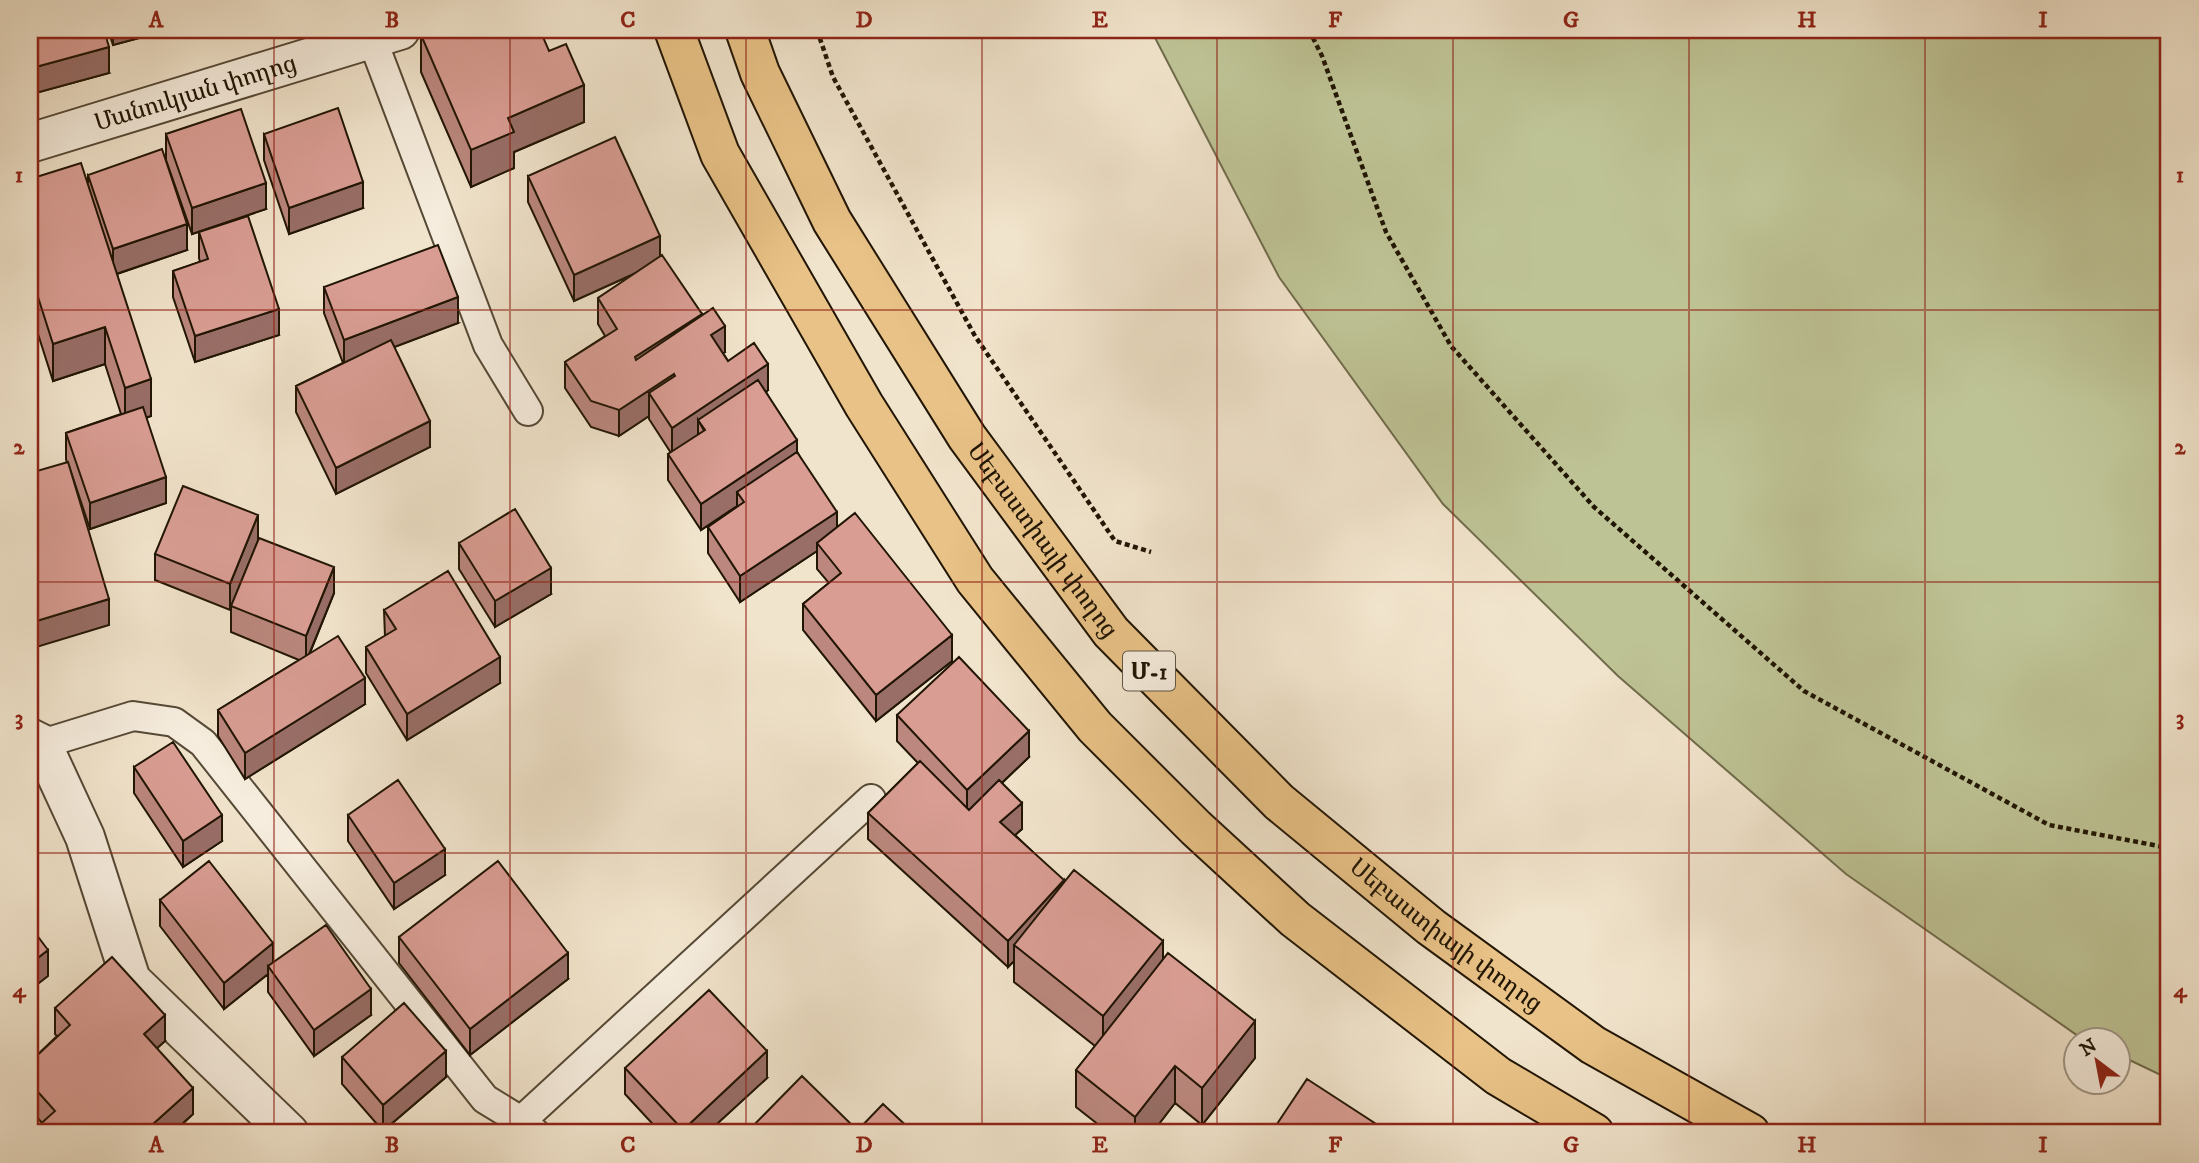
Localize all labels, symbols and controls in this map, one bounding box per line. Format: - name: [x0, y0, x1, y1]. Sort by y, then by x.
- text: A: [148, 6, 165, 35]
- text: B: [385, 6, 399, 35]
- text: C: [620, 6, 636, 35]
- text: D: [855, 6, 873, 35]
- text: E: [1092, 6, 1108, 35]
- text: F: [1328, 6, 1343, 35]
- text: G: [1563, 6, 1579, 35]
- text: H: [1797, 6, 1817, 35]
- text: I: [2038, 6, 2048, 35]
- street label: Մանուկյան փողոց: [91, 48, 300, 138]
- text: 1: [15, 161, 23, 190]
- text: 1: [2176, 161, 2184, 190]
- text: 2: [13, 433, 25, 462]
- text: 2: [2174, 433, 2186, 462]
- street label: Սեբաստիայի փողոց: [960, 437, 1124, 644]
- road number: Մ-1: [1123, 652, 1175, 691]
- text: 3: [15, 704, 23, 733]
- text: 3: [2176, 704, 2184, 733]
- street label: Սեբաստիայի փողոց: [1343, 852, 1548, 1019]
- text: 4: [12, 976, 27, 1005]
- text: 4: [2173, 976, 2188, 1005]
- north arrow: [2062, 1026, 2132, 1096]
- text: N: [2076, 1034, 2102, 1062]
- text: A: [148, 1131, 165, 1160]
- text: B: [385, 1131, 399, 1160]
- text: C: [620, 1131, 636, 1160]
- text: D: [855, 1131, 873, 1160]
- text: E: [1092, 1131, 1108, 1160]
- text: F: [1328, 1131, 1343, 1160]
- text: G: [1563, 1131, 1579, 1160]
- text: H: [1797, 1131, 1817, 1160]
- text: I: [2038, 1131, 2048, 1160]

